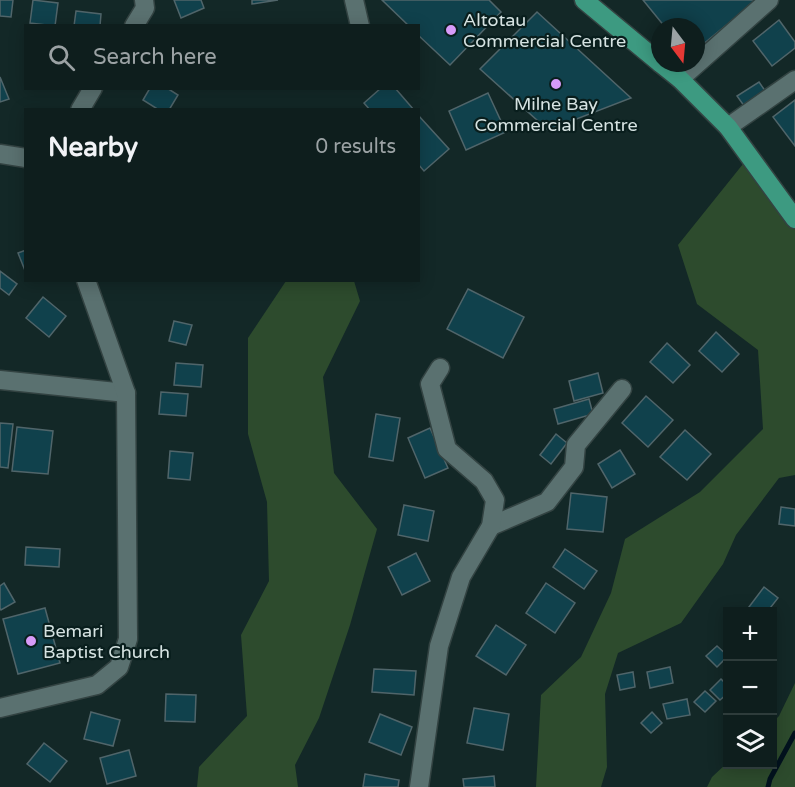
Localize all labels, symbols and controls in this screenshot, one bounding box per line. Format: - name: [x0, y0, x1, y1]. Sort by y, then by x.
- place label: Altotau Commercial Centre: [463, 9, 626, 52]
- north arrow: [651, 18, 705, 72]
- marker: Altotau Commercial Centre: [444, 23, 458, 37]
- search box: [24, 24, 420, 90]
- icon: search: [45, 41, 78, 74]
- text: Search here: [93, 44, 217, 70]
- marker: Milne Bay Commercial Centre: [549, 77, 563, 91]
- place label: Milne Bay Commercial Centre: [474, 93, 638, 136]
- text: Nearby: [48, 132, 138, 163]
- text: 0 results: [316, 135, 396, 159]
- map controls: [723, 607, 777, 769]
- button: +: [723, 607, 777, 661]
- place label: Bemari Baptist Church: [43, 620, 170, 663]
- marker: Bemari Baptist Church: [24, 634, 38, 648]
- button: −: [723, 661, 777, 715]
- button: layers: [723, 715, 777, 769]

